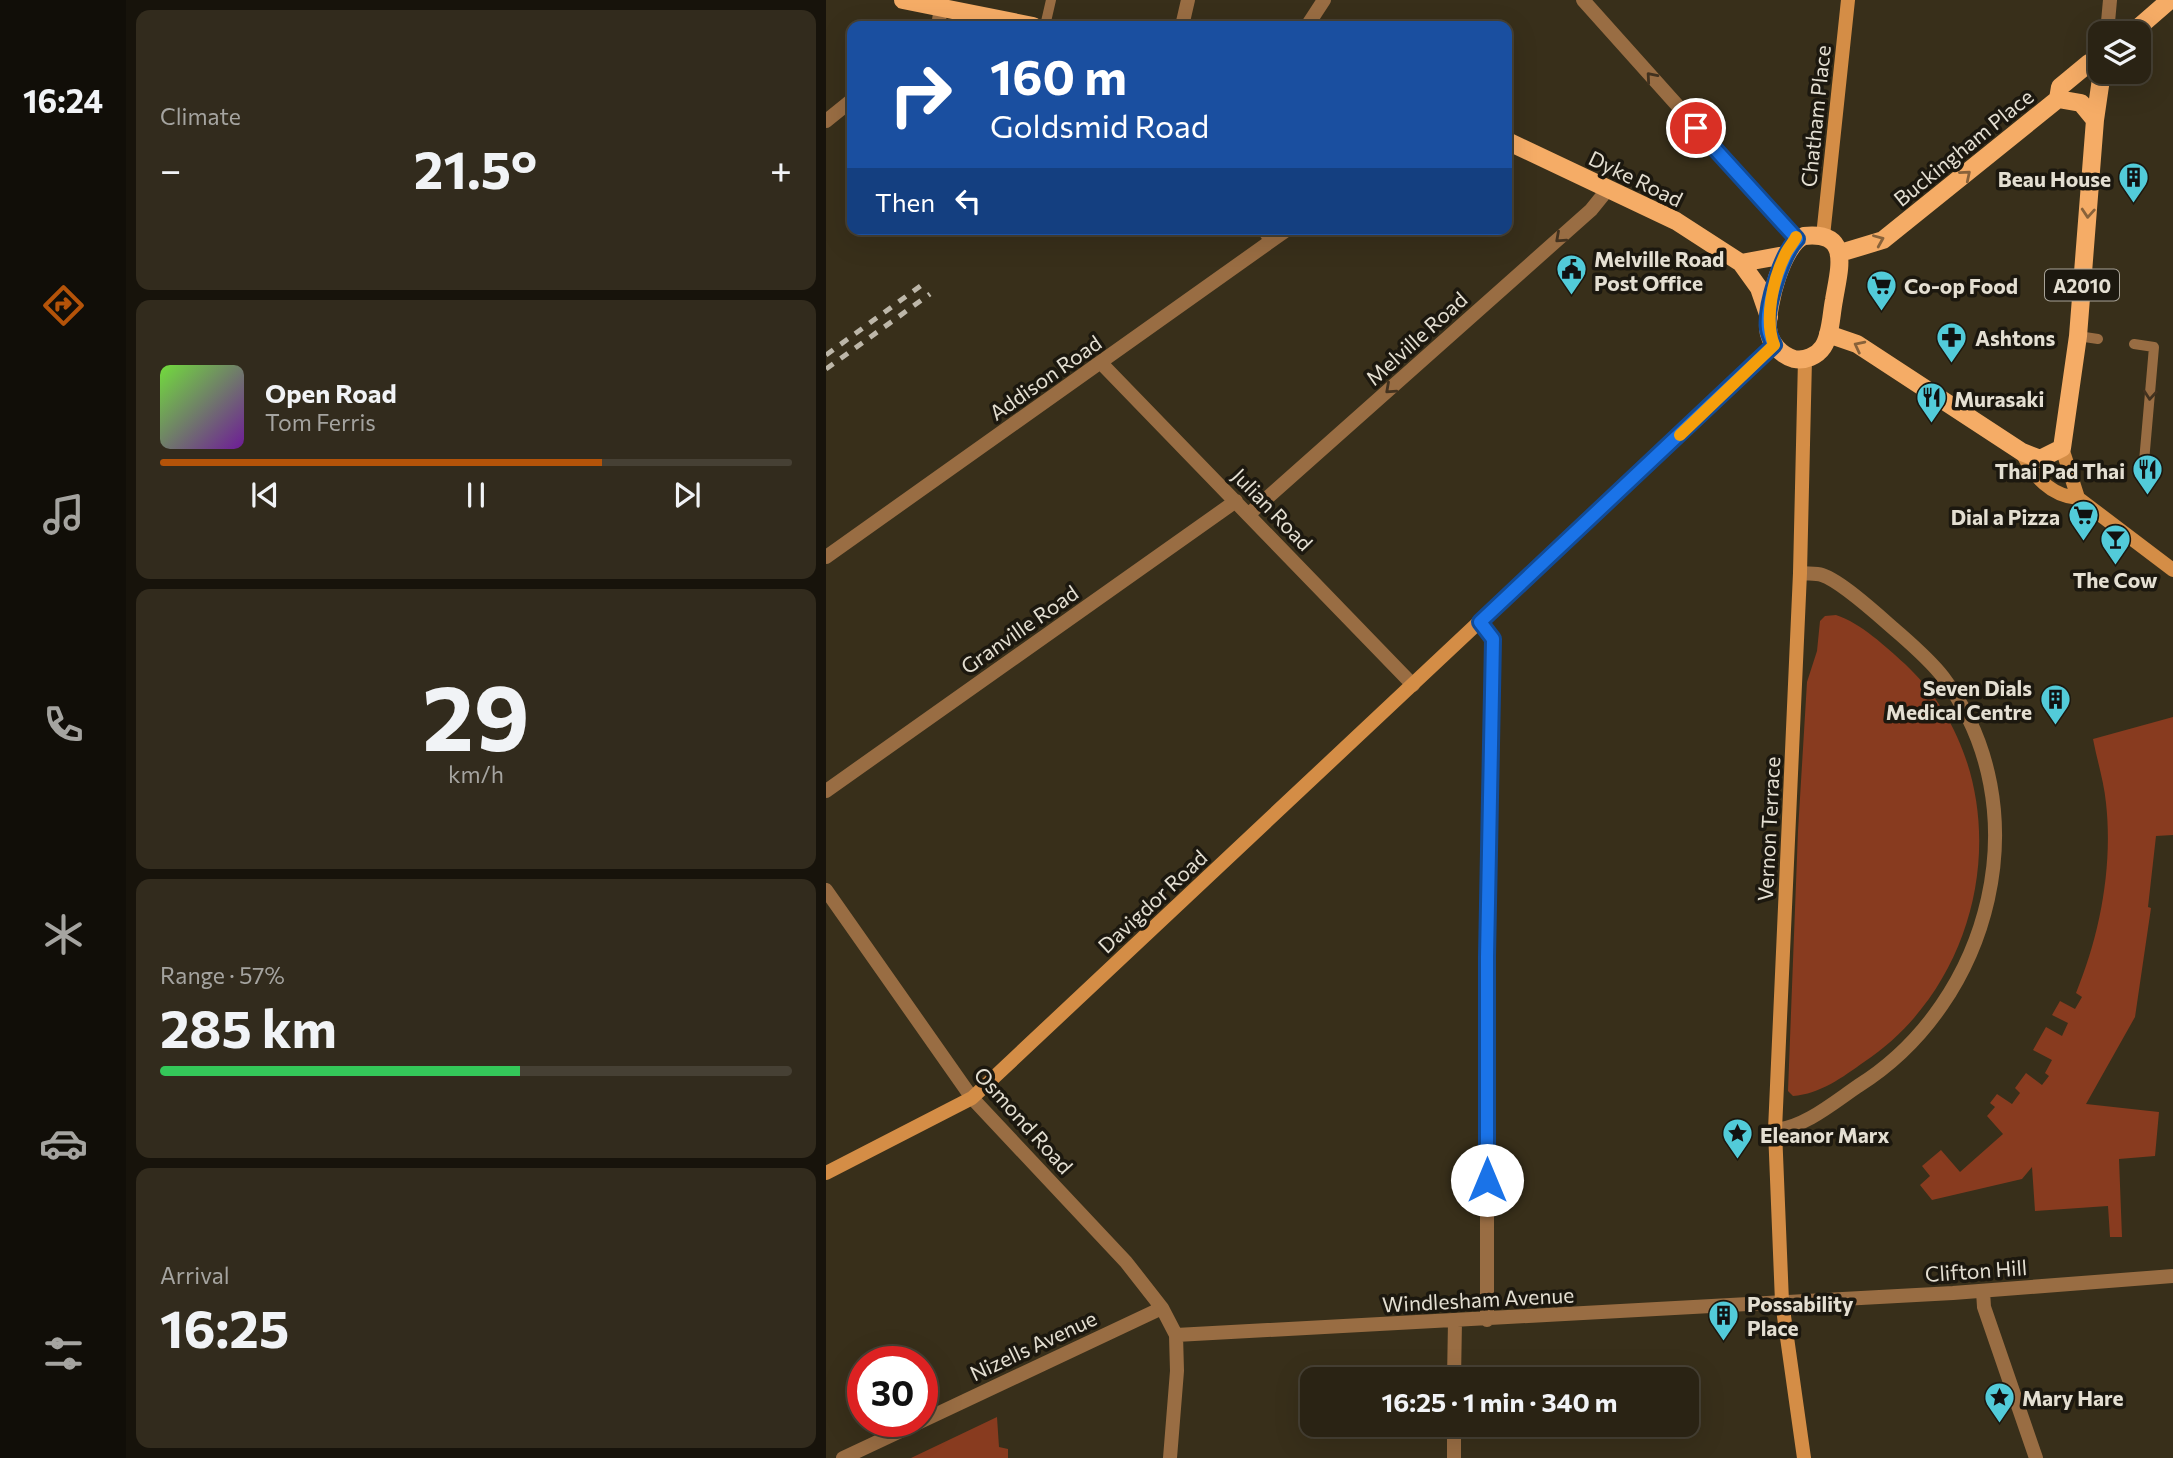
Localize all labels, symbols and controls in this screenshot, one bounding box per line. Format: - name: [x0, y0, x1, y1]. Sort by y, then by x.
- map controls: [2088, 21, 2151, 84]
- button: layers: [2088, 21, 2151, 84]
- street label: Chatham Place: [1795, 44, 1835, 188]
- text: 160 m: [990, 45, 1127, 105]
- icon: right: [875, 49, 966, 140]
- one-way arrow: [1647, 73, 1659, 86]
- text: 16:24: [23, 80, 103, 120]
- street label: Buckingham Place: [1888, 83, 2038, 211]
- pin: [1666, 98, 1726, 158]
- text: Climate: [160, 102, 241, 130]
- text: Goldsmid Road: [990, 105, 1209, 145]
- icon: arrive: [1677, 109, 1715, 147]
- text: 21.5°: [414, 136, 537, 200]
- text: −: [160, 145, 182, 192]
- text: +: [770, 145, 792, 192]
- street label: Dyke Road: [1585, 145, 1687, 211]
- building icon: Beau House: [2117, 161, 2151, 205]
- place label: Beau House: [1998, 166, 2111, 191]
- one-way arrow: [1957, 171, 1970, 183]
- icon: left: [949, 182, 987, 220]
- text: Then: [875, 186, 935, 217]
- one-way arrow: [2081, 208, 2096, 219]
- one-way arrow: [1555, 229, 1568, 242]
- one-way arrow: [1872, 234, 1884, 248]
- place label: Melville Road Post Office: [1594, 246, 1724, 295]
- public building icon: Melville Road Post Office: [1554, 253, 1588, 297]
- supermarket icon: Co-op Food: [1864, 268, 1898, 312]
- road number: A2010: [2045, 270, 2119, 300]
- place label: Co-op Food: [1904, 273, 2018, 298]
- icon: directions: [39, 281, 88, 330]
- street label: Melville Road: [1360, 286, 1472, 390]
- pharmacy icon: Ashtons: [1935, 320, 1969, 364]
- place label: Ashtons: [1975, 325, 2056, 350]
- street label: Addison Road: [984, 329, 1106, 425]
- one-way arrow: [1854, 340, 1866, 354]
- text: Open Road: [265, 377, 397, 408]
- one-way arrow: [1385, 381, 1398, 393]
- restaurant icon: Murasaki: [1914, 381, 1948, 425]
- place label: Murasaki: [1954, 386, 2044, 411]
- one-way arrow: [2143, 389, 2158, 400]
- text: Tom Ferris: [265, 408, 376, 436]
- restaurant icon: Thai Pad Thai: [2131, 453, 2165, 497]
- place label: Thai Pad Thai: [1995, 458, 2125, 483]
- street label: Julian Road: [1228, 463, 1318, 555]
- icon: previous: [246, 476, 284, 514]
- icon: pause: [457, 476, 495, 514]
- icon: next: [668, 476, 706, 514]
- icon: music: [39, 490, 88, 539]
- supermarket icon: Dial a Pizza: [2066, 499, 2100, 543]
- place label: Dial a Pizza: [1951, 504, 2060, 529]
- bar icon: The Cow: [2098, 522, 2132, 566]
- place label: The Cow: [2073, 567, 2158, 592]
- street label: Granville Road: [956, 579, 1082, 679]
- text: 29: [422, 658, 530, 770]
- place label: Seven Dials Medical Centre: [1886, 675, 2032, 724]
- building icon: Seven Dials Medical Centre: [2038, 682, 2072, 726]
- icon: phone: [39, 700, 88, 749]
- street label: Vernon Terrace: [1752, 756, 1784, 902]
- text: km/h: [448, 760, 504, 788]
- street label: Davigdor Road: [1092, 844, 1212, 958]
- icon: climate: [39, 910, 88, 959]
- text: Range · 57%: [160, 961, 285, 989]
- text: 285 km: [160, 995, 337, 1059]
- street label: Osmond Road: [970, 1062, 1078, 1178]
- place icon: Eleanor Marx: [1720, 1117, 1754, 1161]
- icon: car: [39, 1119, 88, 1168]
- place label: Eleanor Marx: [1760, 1122, 1889, 1147]
- position arrow: [1450, 1143, 1524, 1217]
- street label: Clifton Hill: [1924, 1254, 2028, 1286]
- text: Arrival: [160, 1261, 230, 1289]
- street label: Windlesham Avenue: [1381, 1281, 1575, 1317]
- place label: Possability Place: [1747, 1291, 1854, 1340]
- text: 16:25: [160, 1295, 289, 1359]
- building icon: Possability Place: [1707, 1298, 1741, 1342]
- street label: Nizells Avenue: [966, 1305, 1100, 1385]
- icon: filters: [39, 1329, 88, 1378]
- speed limit sign: 30: [847, 1346, 938, 1437]
- place icon: Mary Hare: [1982, 1380, 2016, 1424]
- place label: Mary Hare: [2022, 1385, 2124, 1410]
- text: 16:25 · 1 min · 340 m: [1382, 1386, 1617, 1417]

